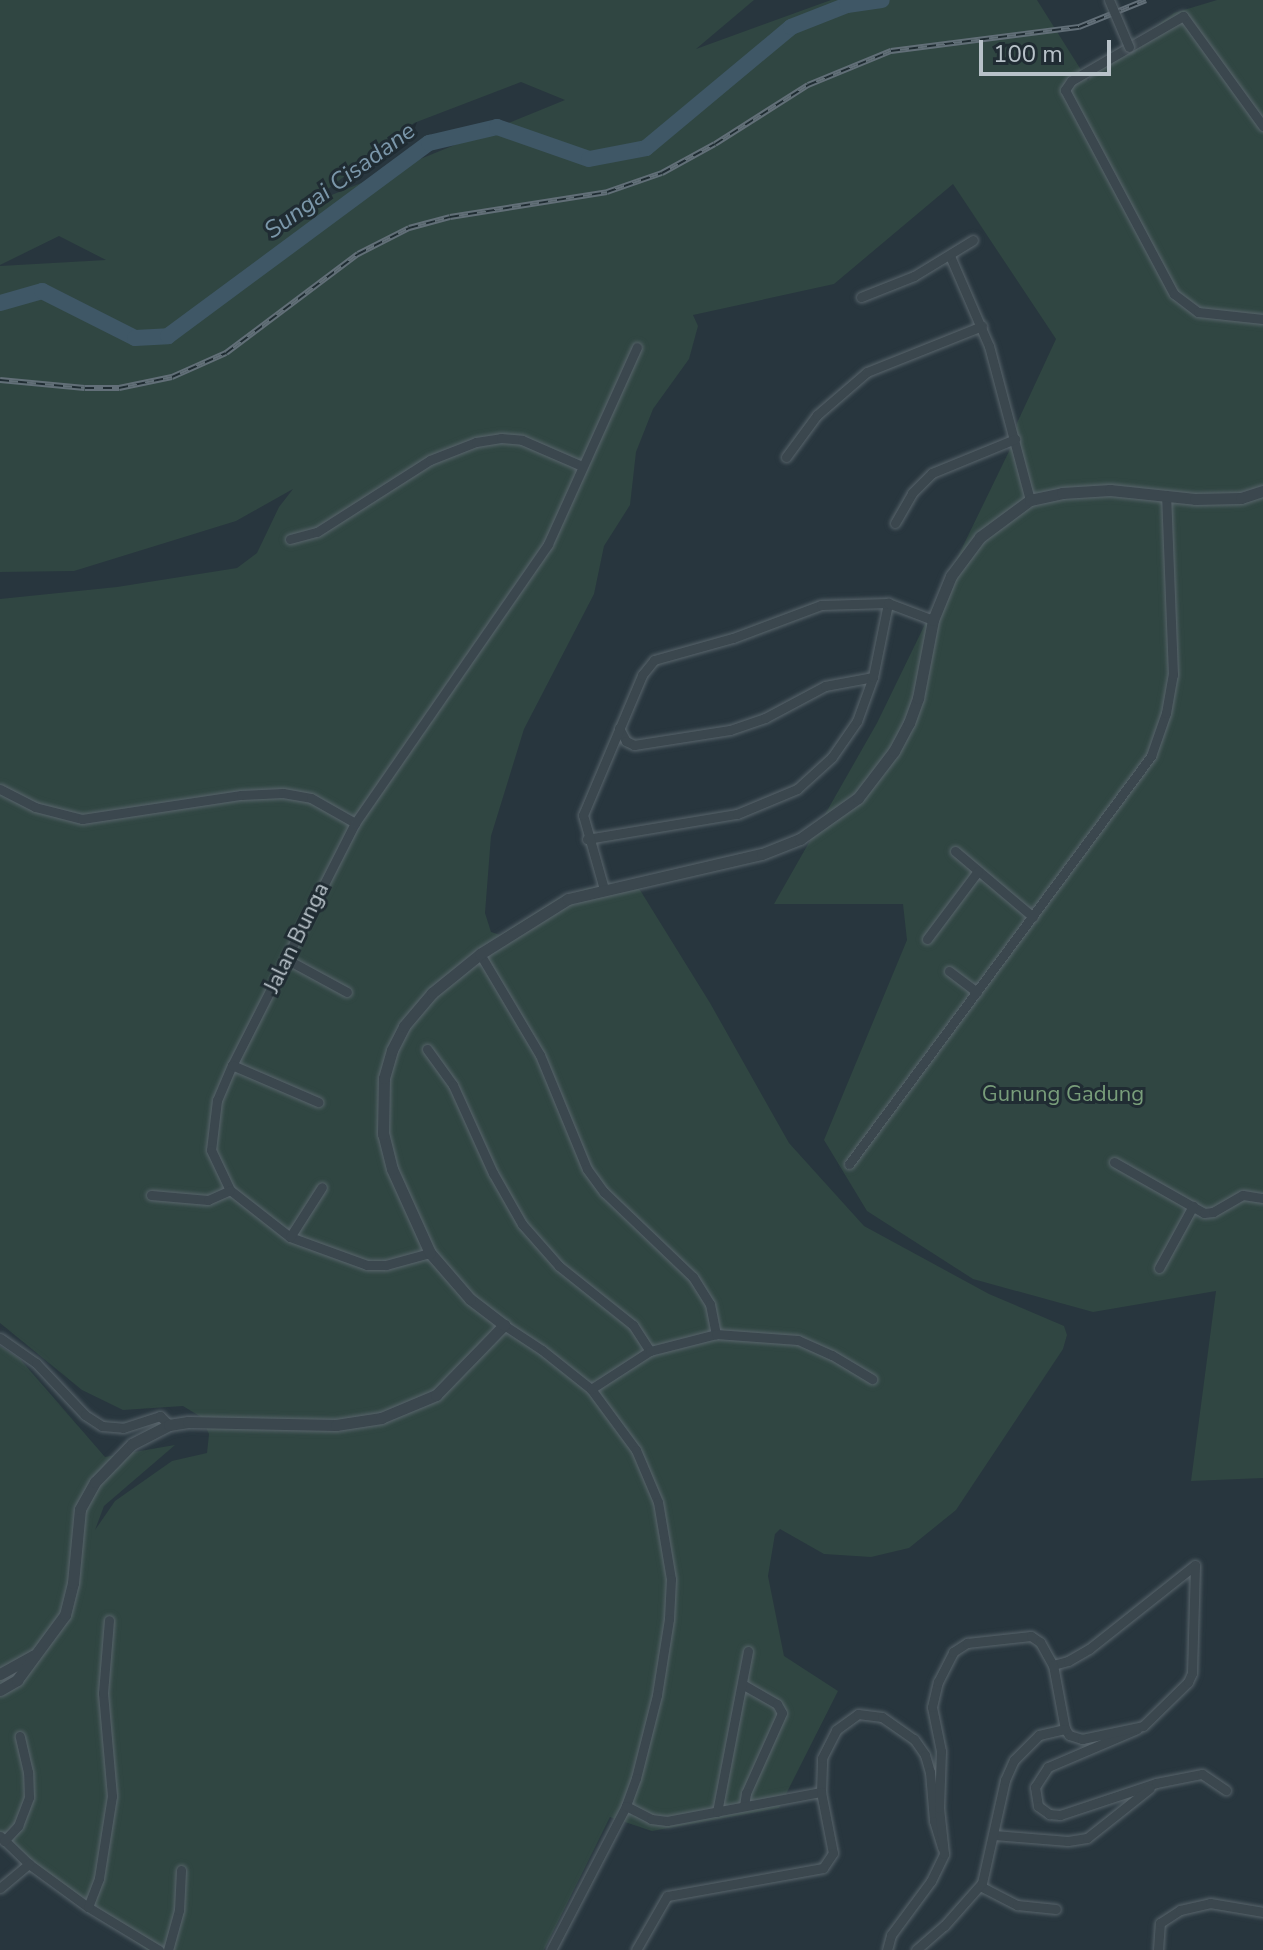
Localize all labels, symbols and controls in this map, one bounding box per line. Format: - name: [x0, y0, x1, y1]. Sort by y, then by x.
- scale bar: [983, 24, 1115, 74]
- text: 100 m: [993, 38, 1063, 70]
- water label: Sungai Cisadane: [259, 117, 421, 245]
- street label: Jalan Bunga: [259, 879, 335, 997]
- park label: Gunung Gadung: [982, 1082, 1144, 1108]

